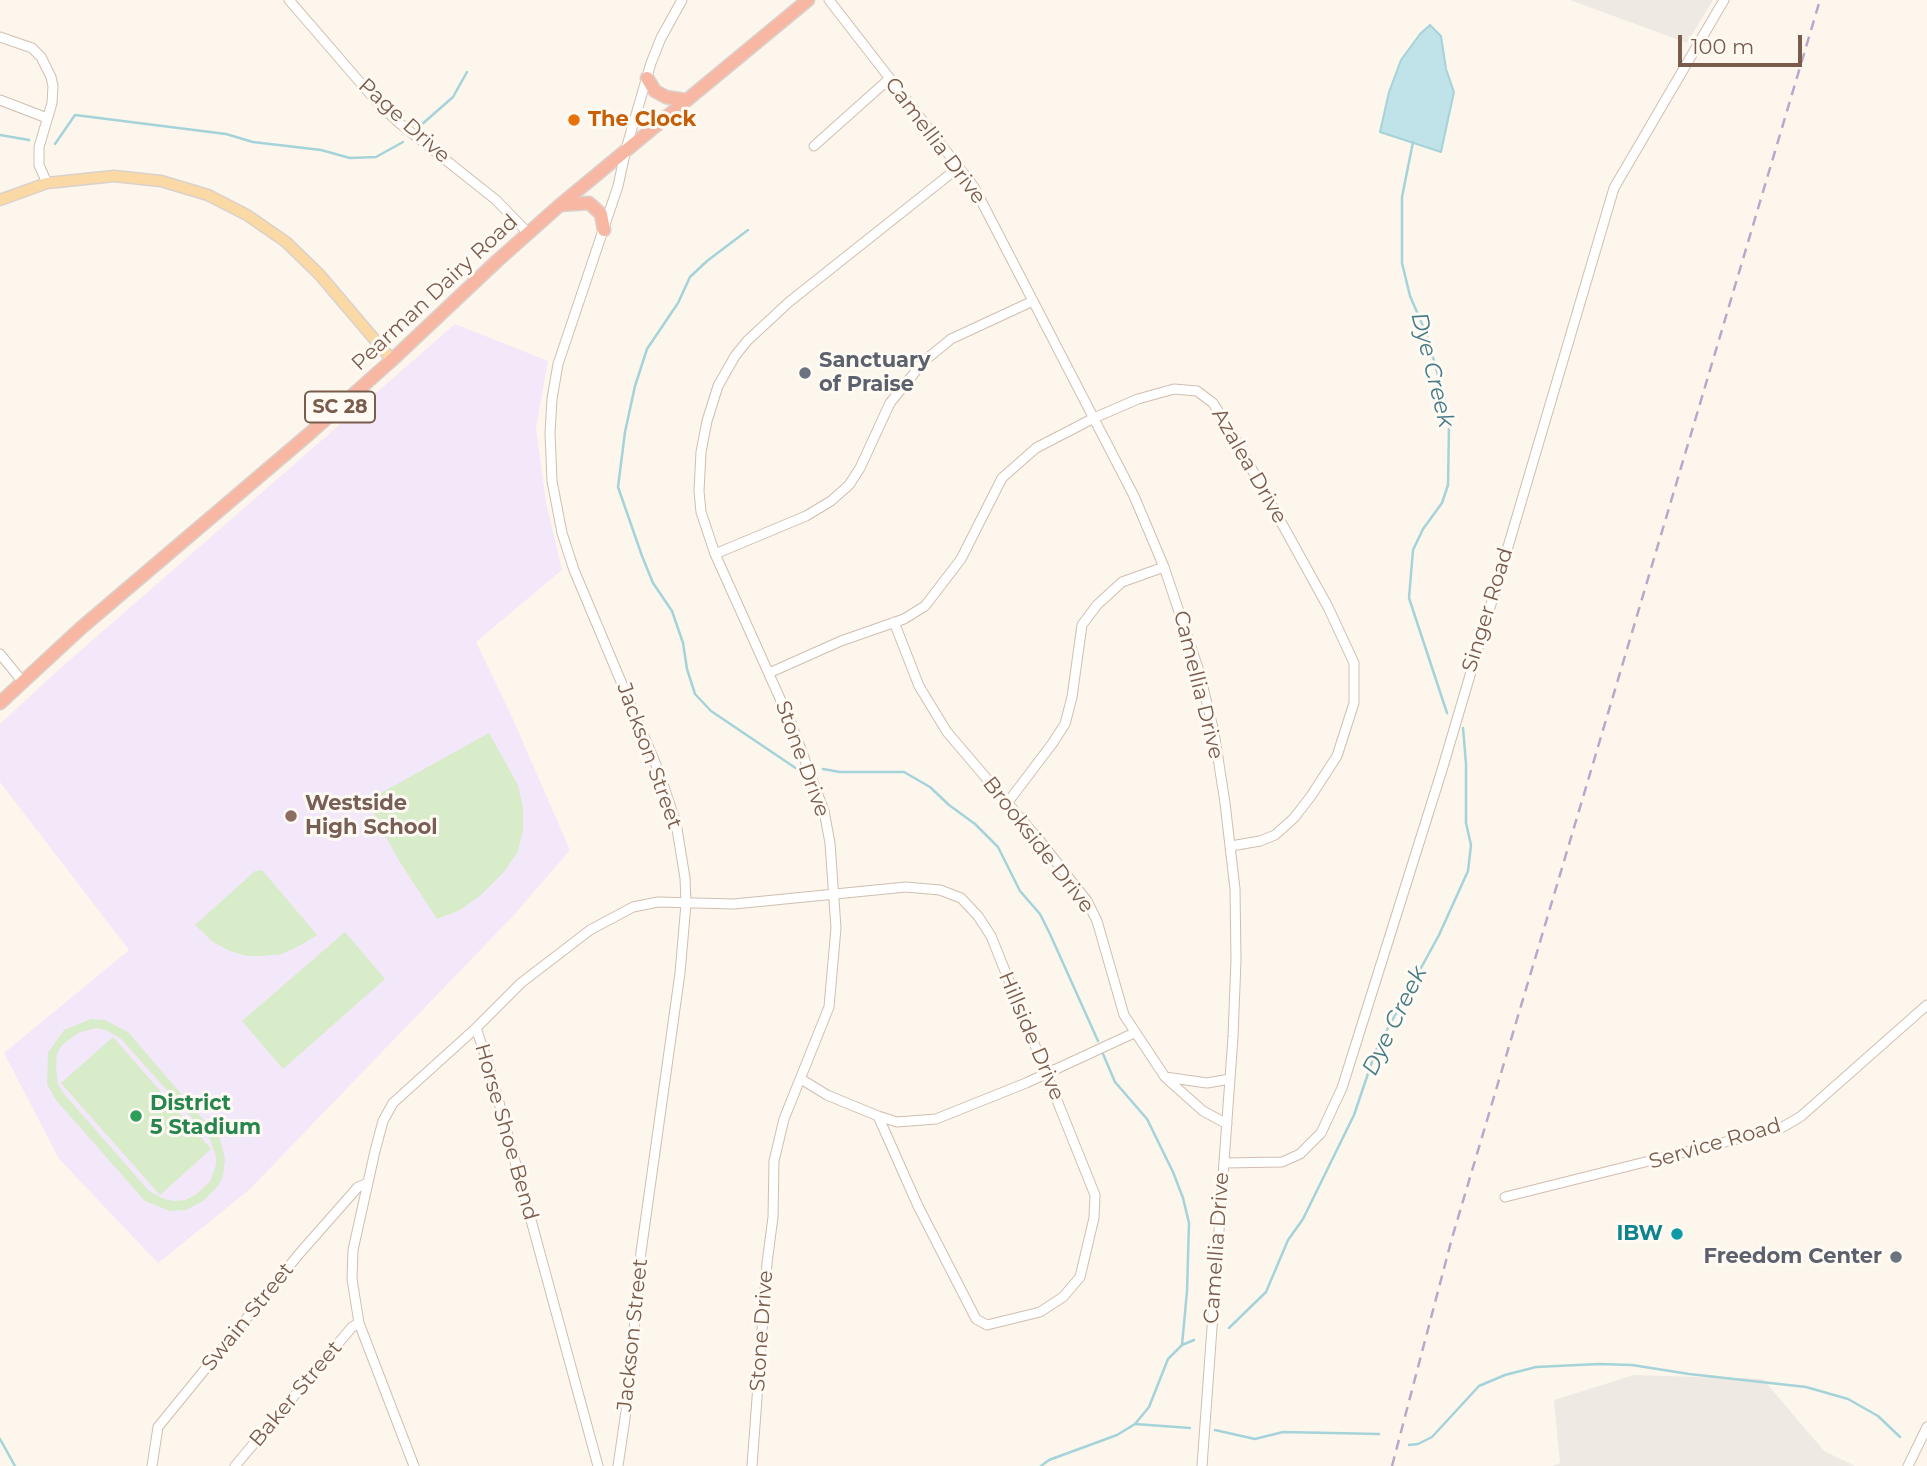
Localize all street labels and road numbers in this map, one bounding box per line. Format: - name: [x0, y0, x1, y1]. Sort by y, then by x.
- street label: Page Drive: [353, 73, 455, 169]
- street label: Camellia Drive: [879, 73, 991, 209]
- street label: Pearman Dairy Road: [347, 210, 523, 376]
- road number: SC 28: [305, 392, 375, 422]
- street label: Azalea Drive: [1206, 404, 1292, 528]
- street label: Singer Road: [1457, 545, 1519, 675]
- street label: Camellia Drive: [1167, 608, 1229, 762]
- street label: Jackson Street: [611, 680, 687, 832]
- street label: Stone Drive: [769, 698, 835, 820]
- street label: Brookside Drive: [977, 772, 1099, 918]
- street label: Hillside Drive: [993, 968, 1069, 1104]
- street label: Horse Shoe Bend: [469, 1041, 543, 1223]
- street label: Service Road: [1646, 1113, 1784, 1175]
- street label: Camellia Drive: [1199, 1171, 1235, 1325]
- street label: Jackson Street: [612, 1257, 654, 1413]
- street label: Swain Street: [197, 1258, 299, 1376]
- street label: Stone Drive: [745, 1269, 779, 1393]
- street label: Baker Street: [244, 1336, 348, 1452]

